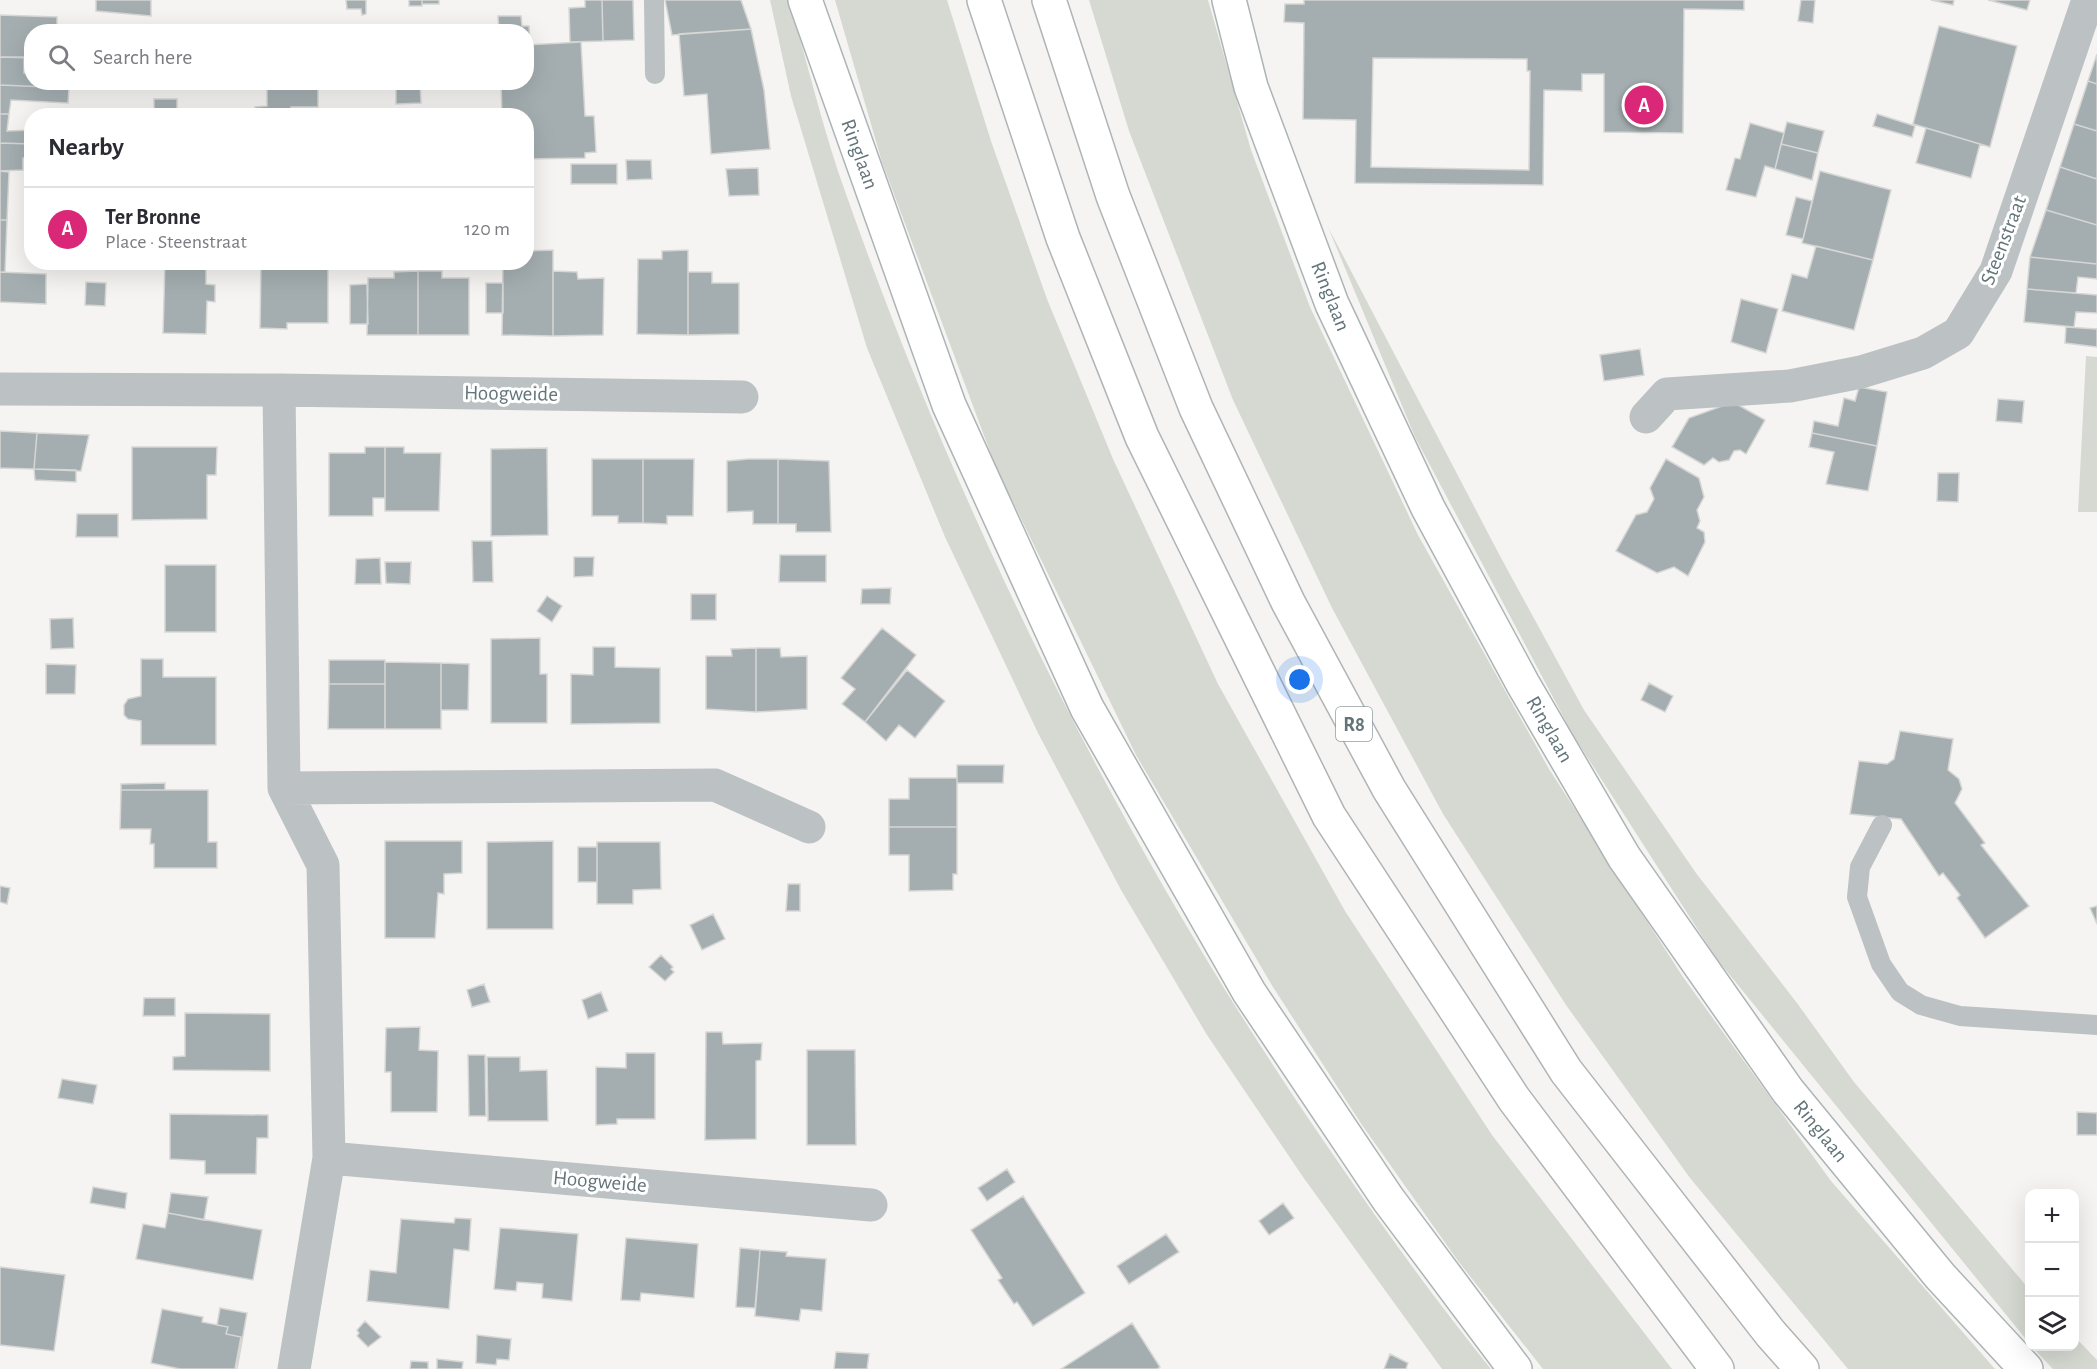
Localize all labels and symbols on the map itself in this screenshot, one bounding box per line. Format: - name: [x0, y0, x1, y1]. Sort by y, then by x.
- pin: A: [1624, 82, 1664, 128]
- street label: Ringlaan: [837, 116, 882, 192]
- street label: Steenstraat: [1977, 192, 2030, 288]
- street label: Ringlaan: [1307, 258, 1354, 334]
- street label: Hoogweide: [464, 382, 558, 405]
- your location: [1285, 665, 1314, 694]
- street label: Ringlaan: [1522, 692, 1577, 766]
- road number: R8: [1336, 707, 1372, 741]
- street label: Ringlaan: [1789, 1096, 1852, 1166]
- street label: Hoogweide: [552, 1167, 648, 1196]

